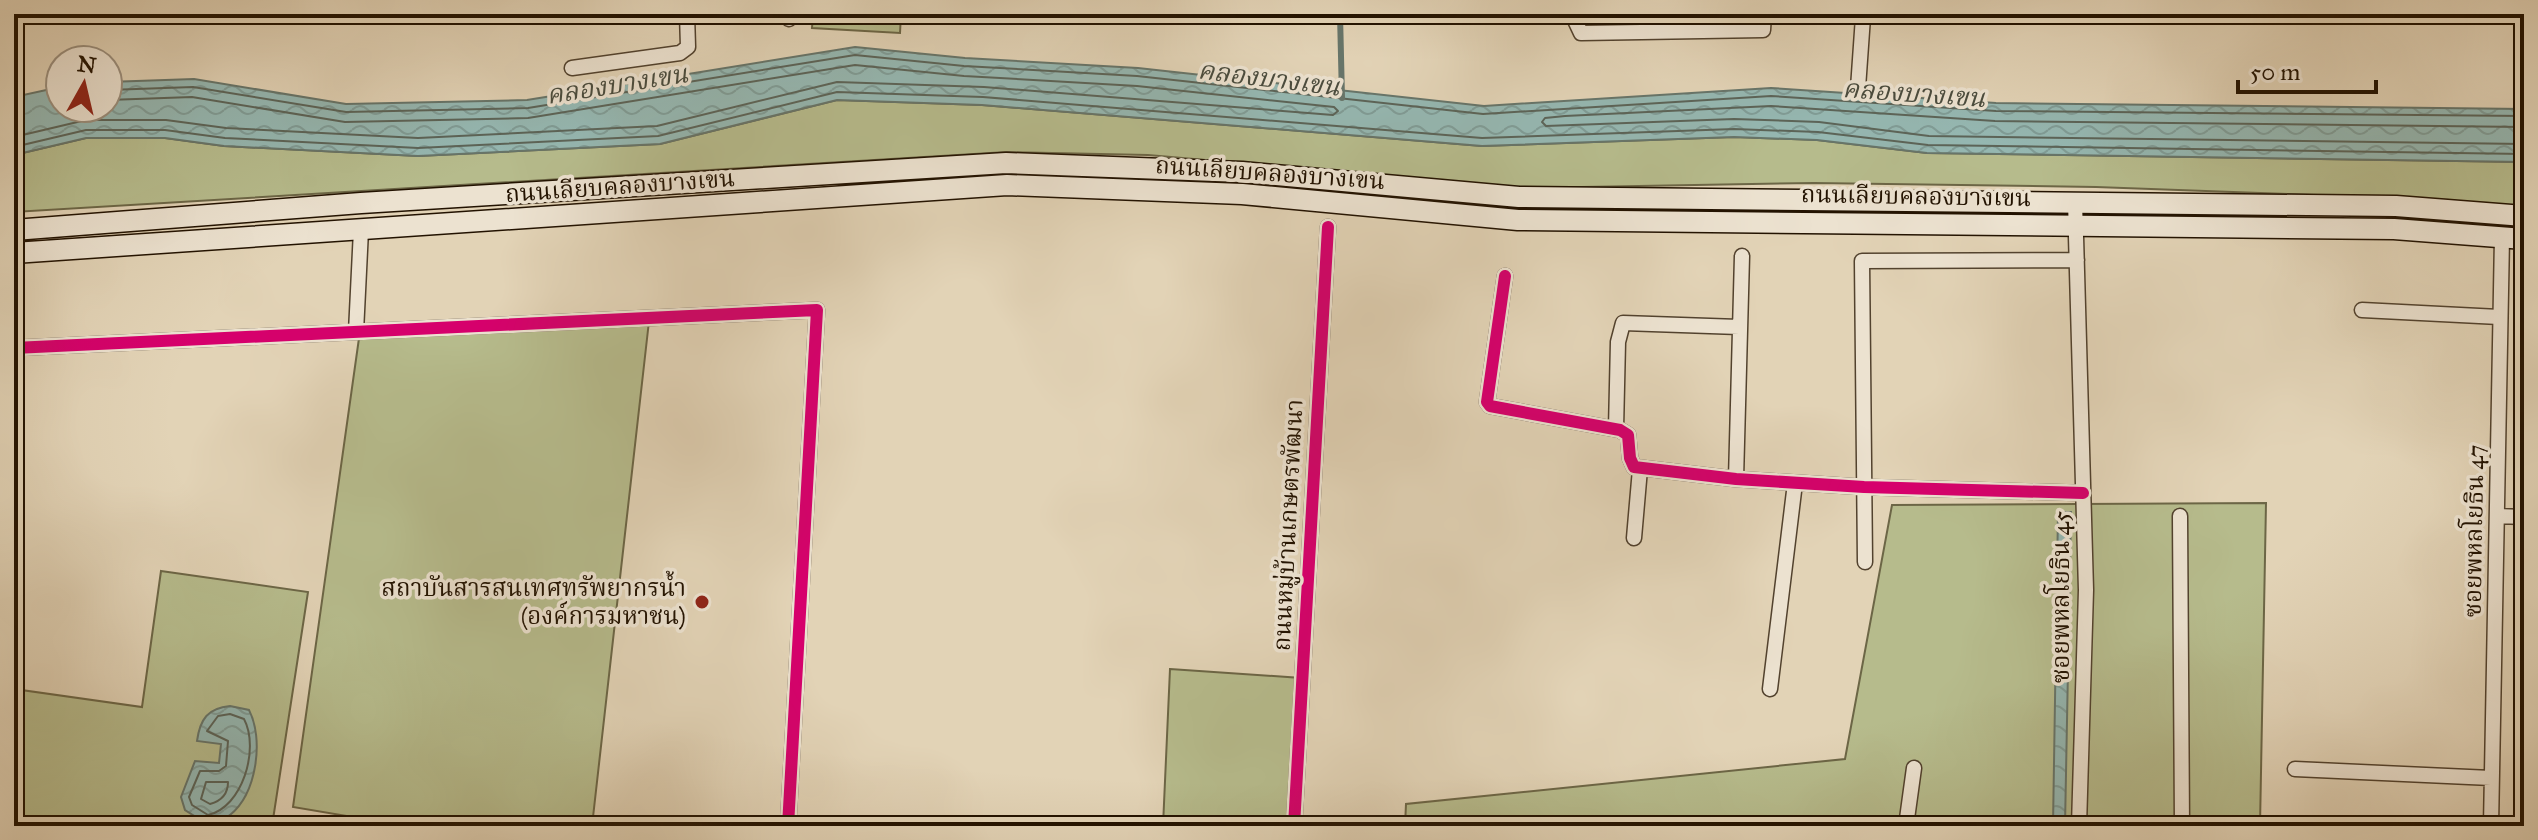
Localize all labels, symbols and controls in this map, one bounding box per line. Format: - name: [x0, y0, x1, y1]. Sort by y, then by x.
- north arrow: [44, 44, 124, 124]
- scale bar: [2238, 44, 2376, 94]
- text: N: [76, 50, 98, 79]
- water label: คลองบางเขน: [1196, 53, 1343, 103]
- water label: คลองบางเขน: [544, 57, 691, 111]
- text: 50 m: [2250, 57, 2300, 87]
- water label: คลองบางเขน: [1842, 72, 1987, 114]
- street label: ถนนเลียบคลองบางเขน: [1154, 150, 1386, 196]
- street label: ถนนเลียบคลองบางเขน: [504, 163, 736, 209]
- street label: ถนนเลียบคลองบางเขน: [1801, 179, 2031, 213]
- street label: ถนนหมู่บ้านเกษตรพัฒนา: [1266, 398, 1310, 652]
- street label: ซอยพหลโยธิน 47: [2454, 444, 2491, 618]
- street label: ซอยพหลโยธิน 45: [2043, 511, 2076, 683]
- place label: สถาบันสารสนเทศทรัพยากรน้ำ (องค์การมหาชน): [381, 570, 686, 631]
- marker: สถาบันสารสนเทศทรัพยากรน้ำ (องค์การมหาชน): [693, 593, 711, 611]

